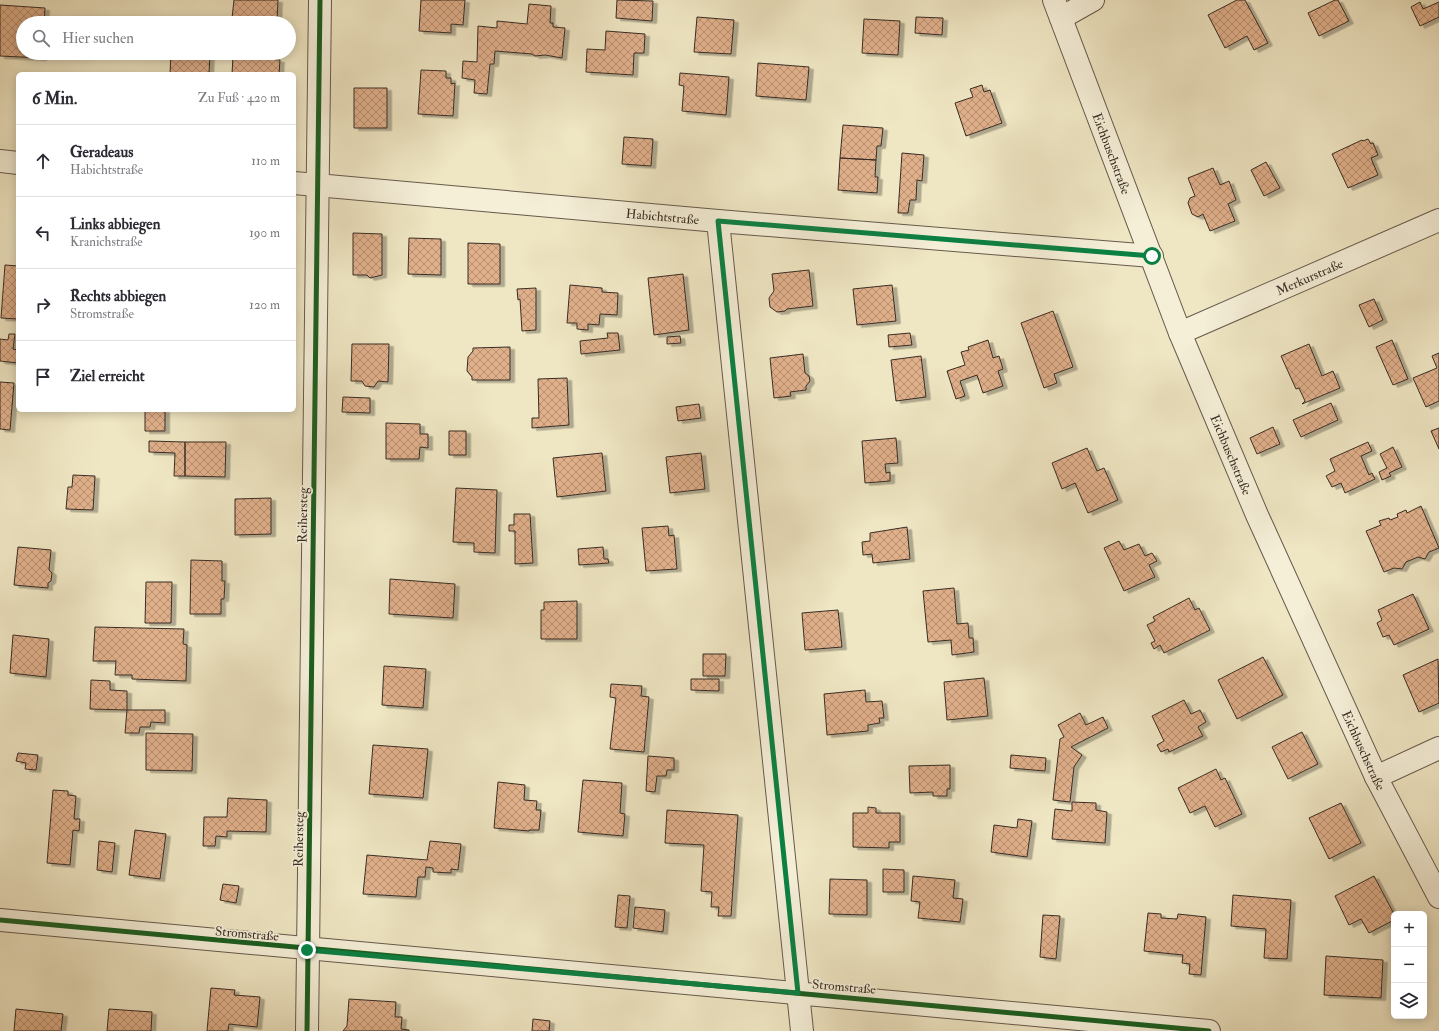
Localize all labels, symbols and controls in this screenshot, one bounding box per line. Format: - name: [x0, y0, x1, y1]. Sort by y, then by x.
- search box: [16, 16, 296, 60]
- icon: search: [30, 27, 52, 49]
- text: Hier suchen: [62, 29, 134, 48]
- text: 6 Min.: [32, 88, 77, 109]
- text: Zu Fuß · 420 m: [198, 90, 280, 106]
- street label: Eichbuschstraße: [1088, 111, 1134, 197]
- text: Geradeaus: [70, 143, 133, 162]
- icon: ahead: [32, 150, 54, 172]
- text: 110 m: [251, 153, 280, 169]
- text: Habichtstraße: [70, 162, 143, 178]
- street label: Habichtstraße: [625, 206, 700, 228]
- text: Links abbiegen: [70, 215, 160, 234]
- icon: left: [32, 222, 54, 244]
- text: 190 m: [249, 225, 280, 241]
- text: Kranichstraße: [70, 234, 143, 250]
- route start: [1143, 247, 1161, 265]
- street label: Merkurstraße: [1274, 256, 1346, 299]
- text: Rechts abbiegen: [70, 287, 166, 306]
- icon: right: [32, 294, 54, 316]
- text: 120 m: [249, 297, 280, 313]
- text: Stromstraße: [70, 306, 134, 322]
- icon: arrive: [32, 366, 54, 388]
- text: Ziel erreicht: [70, 367, 145, 386]
- street label: Eichbuschstraße: [1206, 412, 1255, 498]
- street label: Reihersteg: [295, 486, 311, 543]
- street label: Eichbuschstraße: [1338, 708, 1389, 794]
- street label: Reihersteg: [291, 810, 307, 867]
- map controls: [1391, 911, 1427, 1019]
- button: +: [1391, 911, 1427, 947]
- street label: Stromstraße: [214, 923, 280, 945]
- route end: [298, 941, 316, 959]
- button: −: [1391, 947, 1427, 983]
- street label: Stromstraße: [811, 976, 877, 998]
- button: layers: [1391, 983, 1427, 1019]

